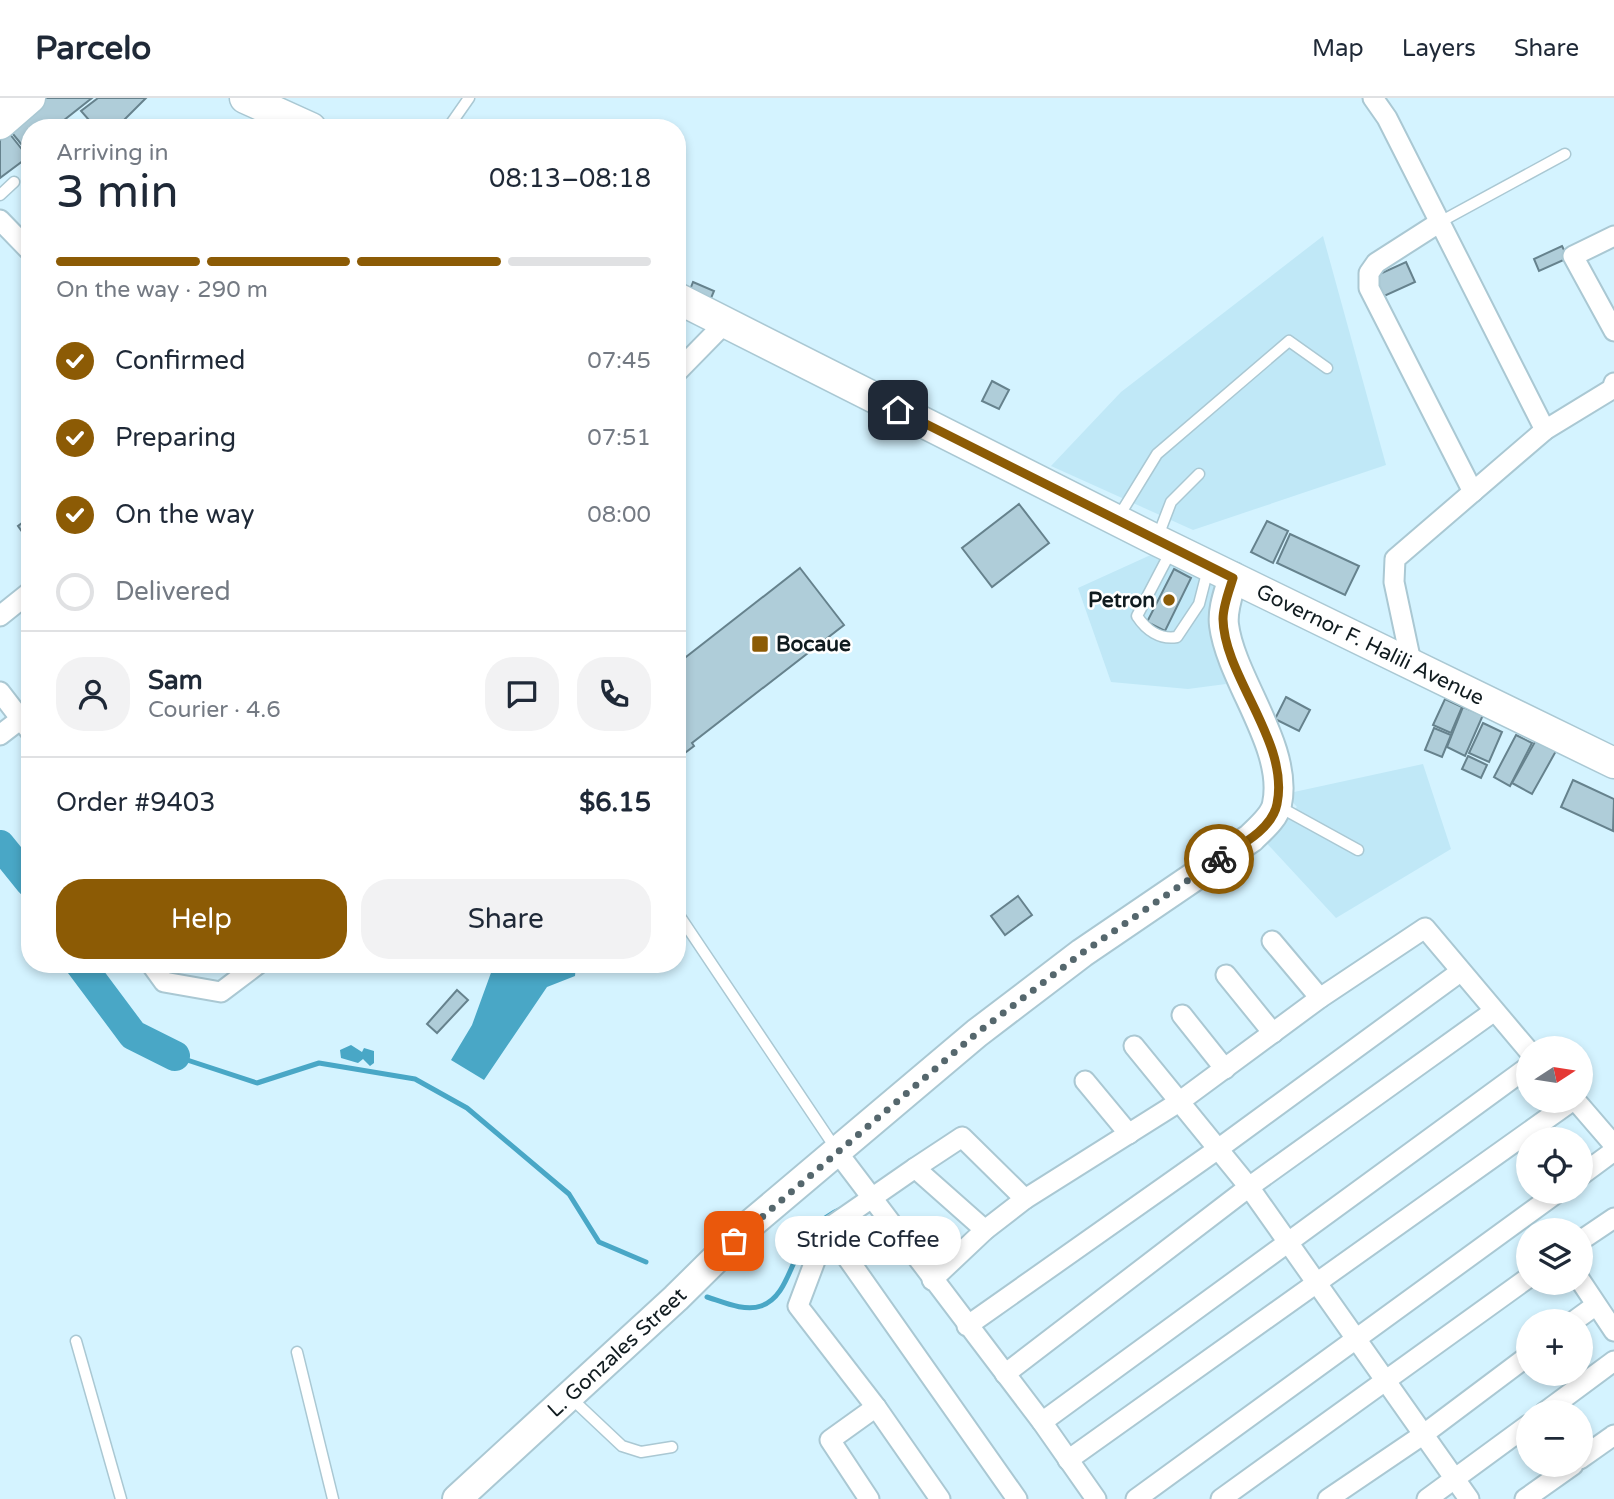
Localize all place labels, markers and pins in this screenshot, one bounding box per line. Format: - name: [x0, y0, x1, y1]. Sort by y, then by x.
- pin: [868, 380, 928, 440]
- place label: Petron: [1088, 588, 1155, 613]
- marker: Petron: [1161, 592, 1177, 608]
- place label: Bocaue: [776, 632, 851, 657]
- marker: Bocaue: [750, 634, 770, 654]
- pin: [704, 1211, 764, 1271]
- callout: Stride Coffee: [776, 1216, 962, 1266]

